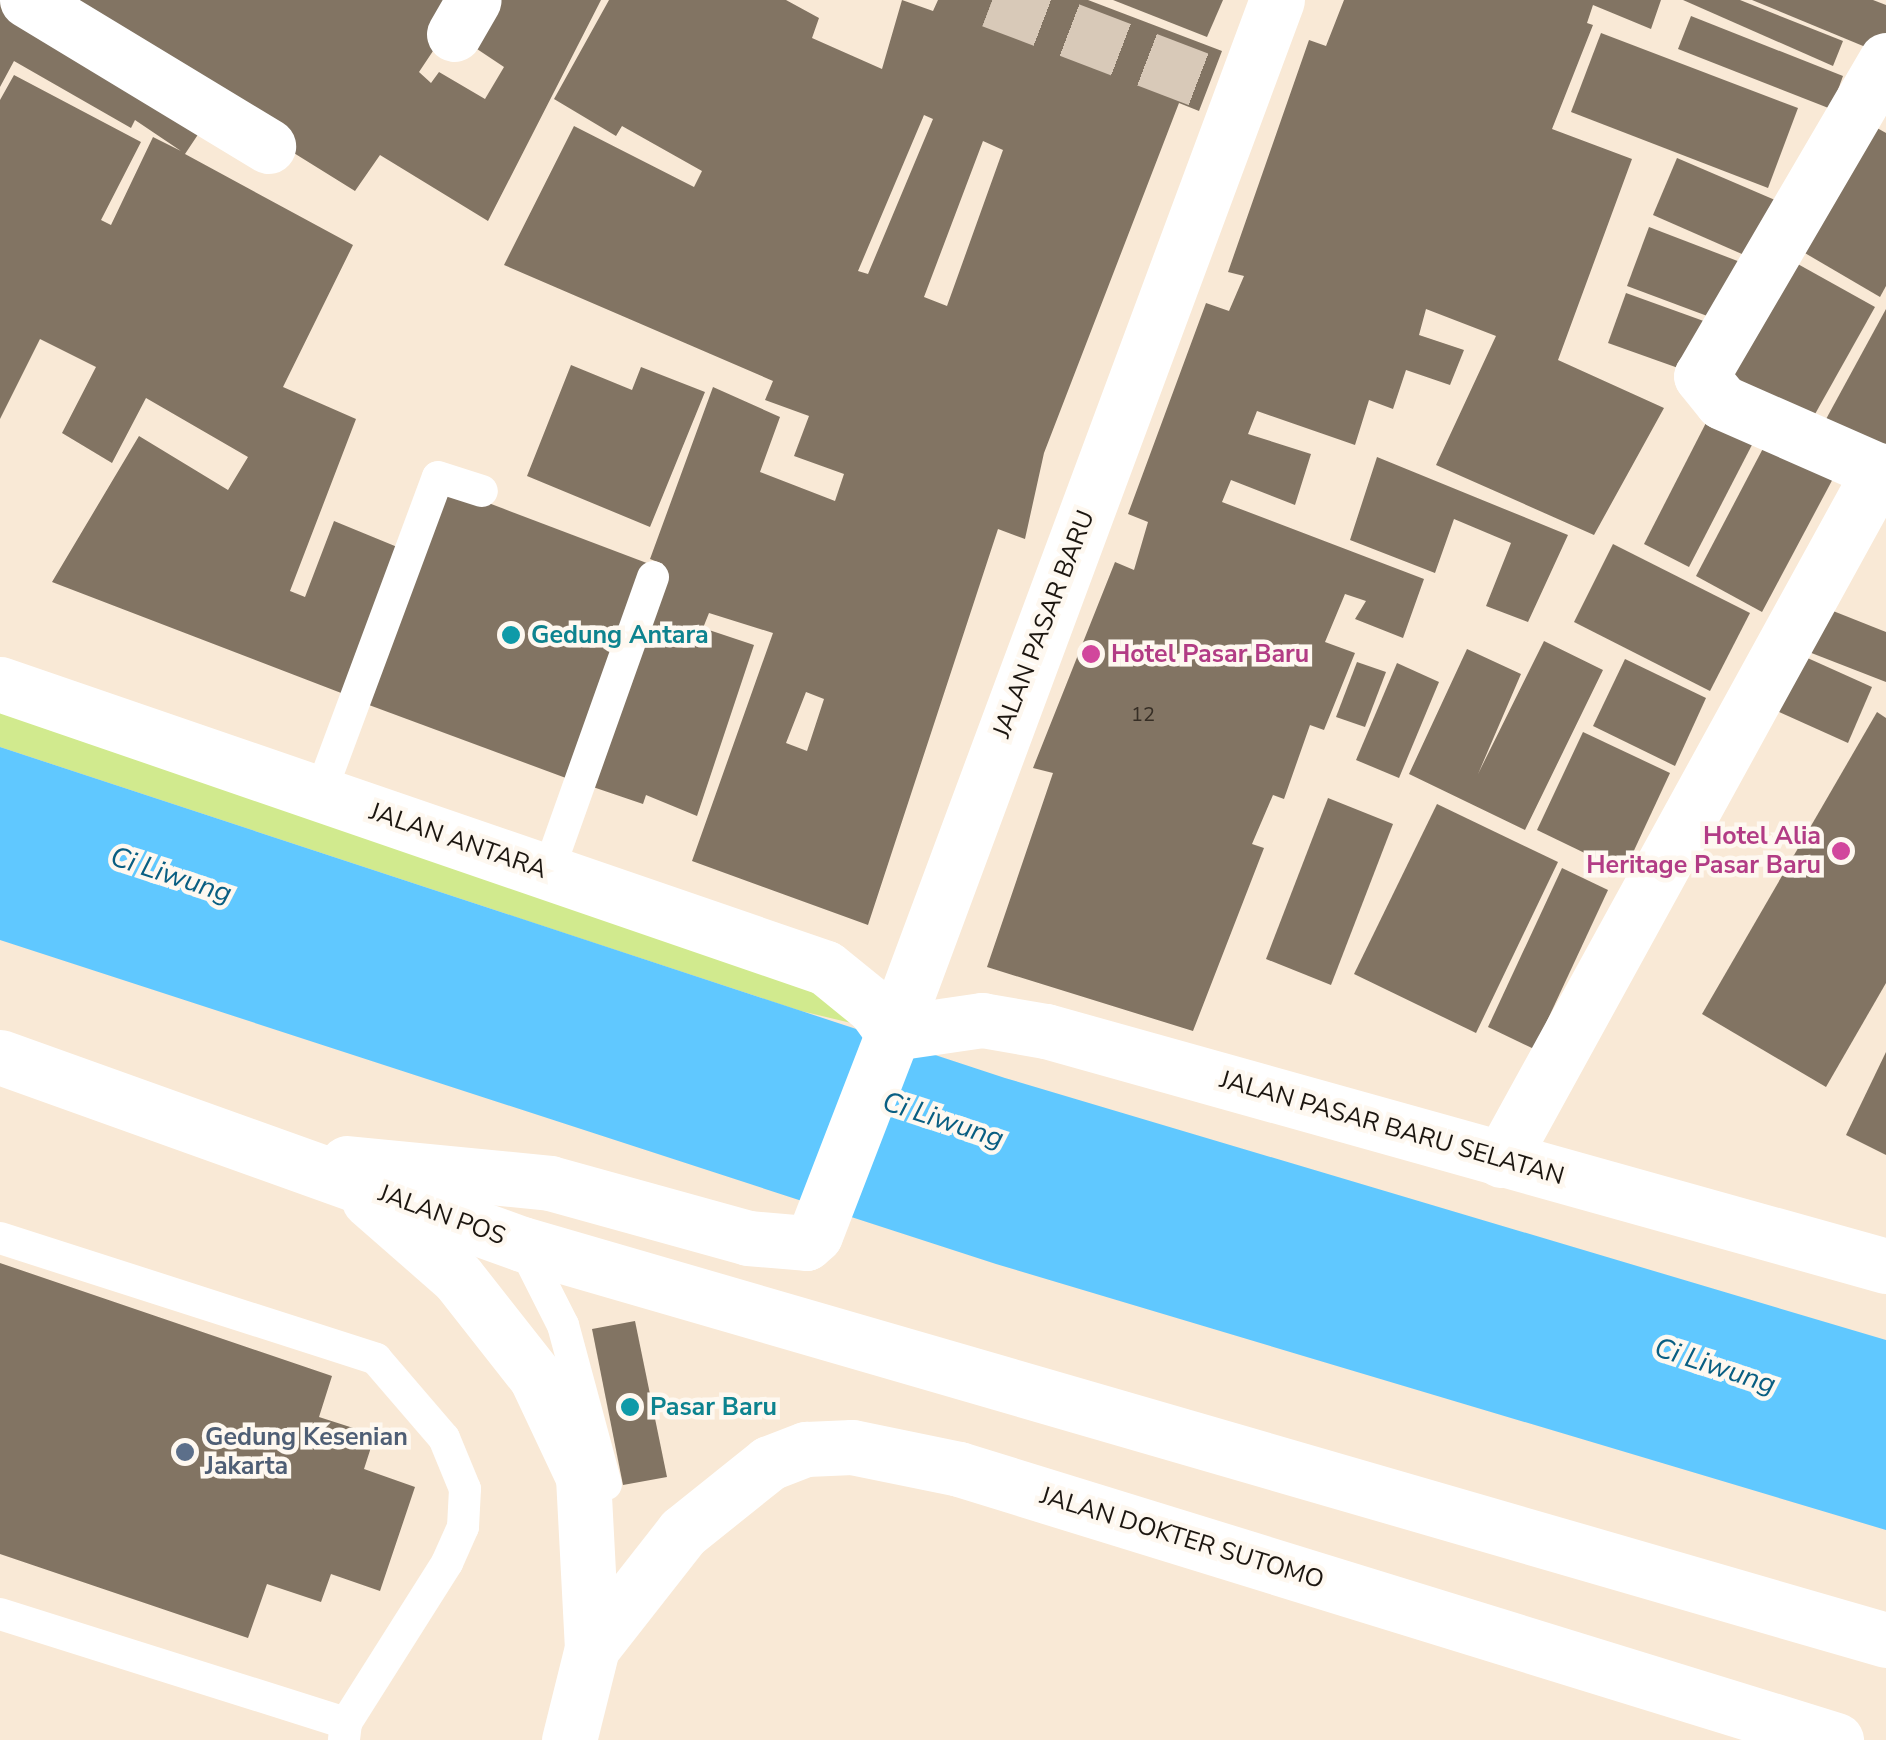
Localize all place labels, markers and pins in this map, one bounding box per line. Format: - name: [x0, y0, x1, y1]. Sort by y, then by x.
- place label: Gedung Antara: [531, 620, 709, 650]
- marker: Gedung Antara: [500, 624, 522, 646]
- place label: Hotel Pasar Baru: [1111, 639, 1309, 669]
- marker: Hotel Pasar Baru: [1080, 643, 1102, 665]
- place label: Hotel Alia Heritage Pasar Baru: [1586, 822, 1821, 881]
- marker: Hotel Alia Heritage Pasar Baru: [1830, 840, 1852, 862]
- place label: Pasar Baru: [650, 1392, 777, 1422]
- marker: Pasar Baru: [619, 1396, 641, 1418]
- place label: Gedung Kesenian Jakarta: [205, 1423, 408, 1482]
- marker: Gedung Kesenian Jakarta: [174, 1441, 196, 1463]

